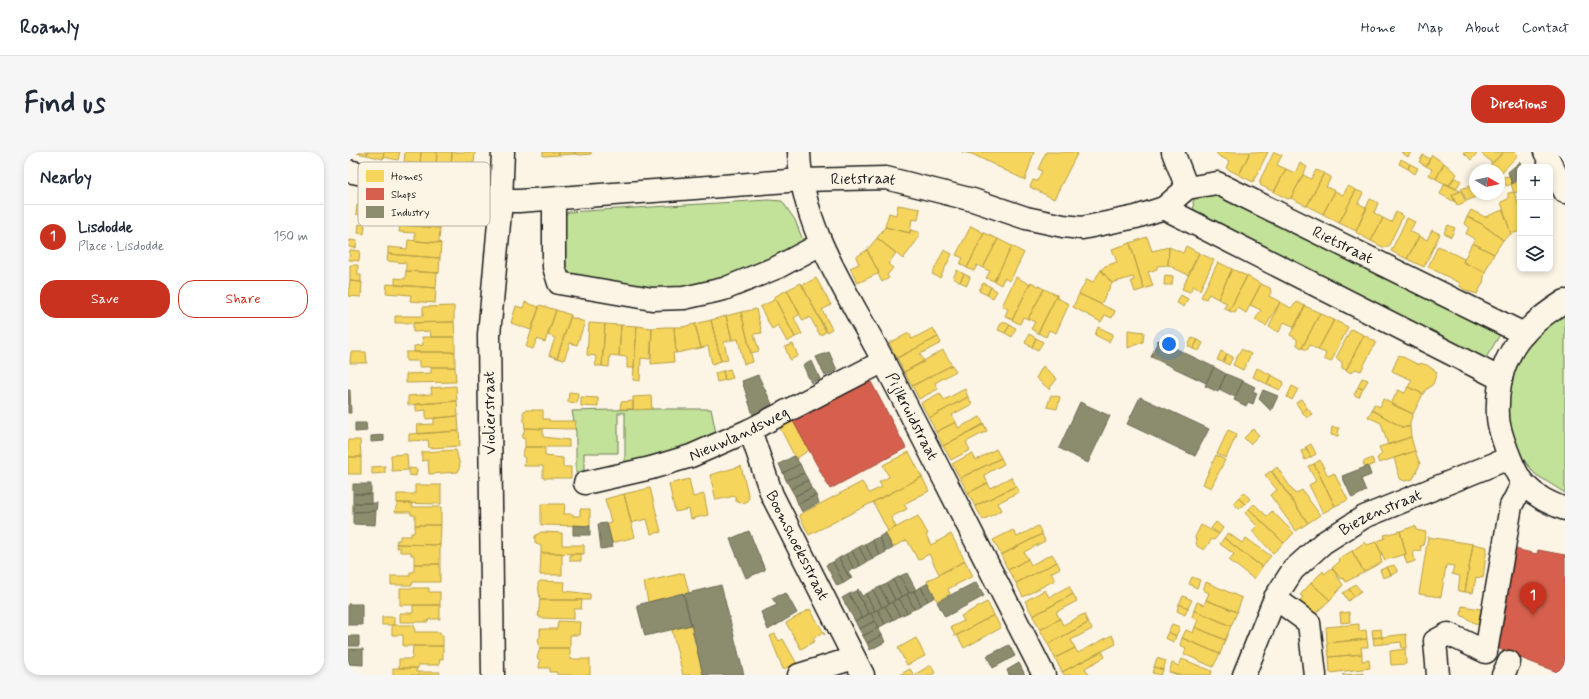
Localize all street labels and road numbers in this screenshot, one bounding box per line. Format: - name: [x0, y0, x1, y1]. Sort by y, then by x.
- street label: Rietstraat: [830, 167, 898, 191]
- street label: Rietstraat: [1309, 221, 1377, 269]
- street label: Pijlkruidstraat: [881, 369, 943, 464]
- street label: Violierstraat: [479, 371, 501, 455]
- street label: Nieuwlandsweg: [685, 401, 792, 466]
- street label: Biezenstraat: [1335, 484, 1425, 541]
- street label: Boomshoeksstraat: [761, 487, 834, 604]

